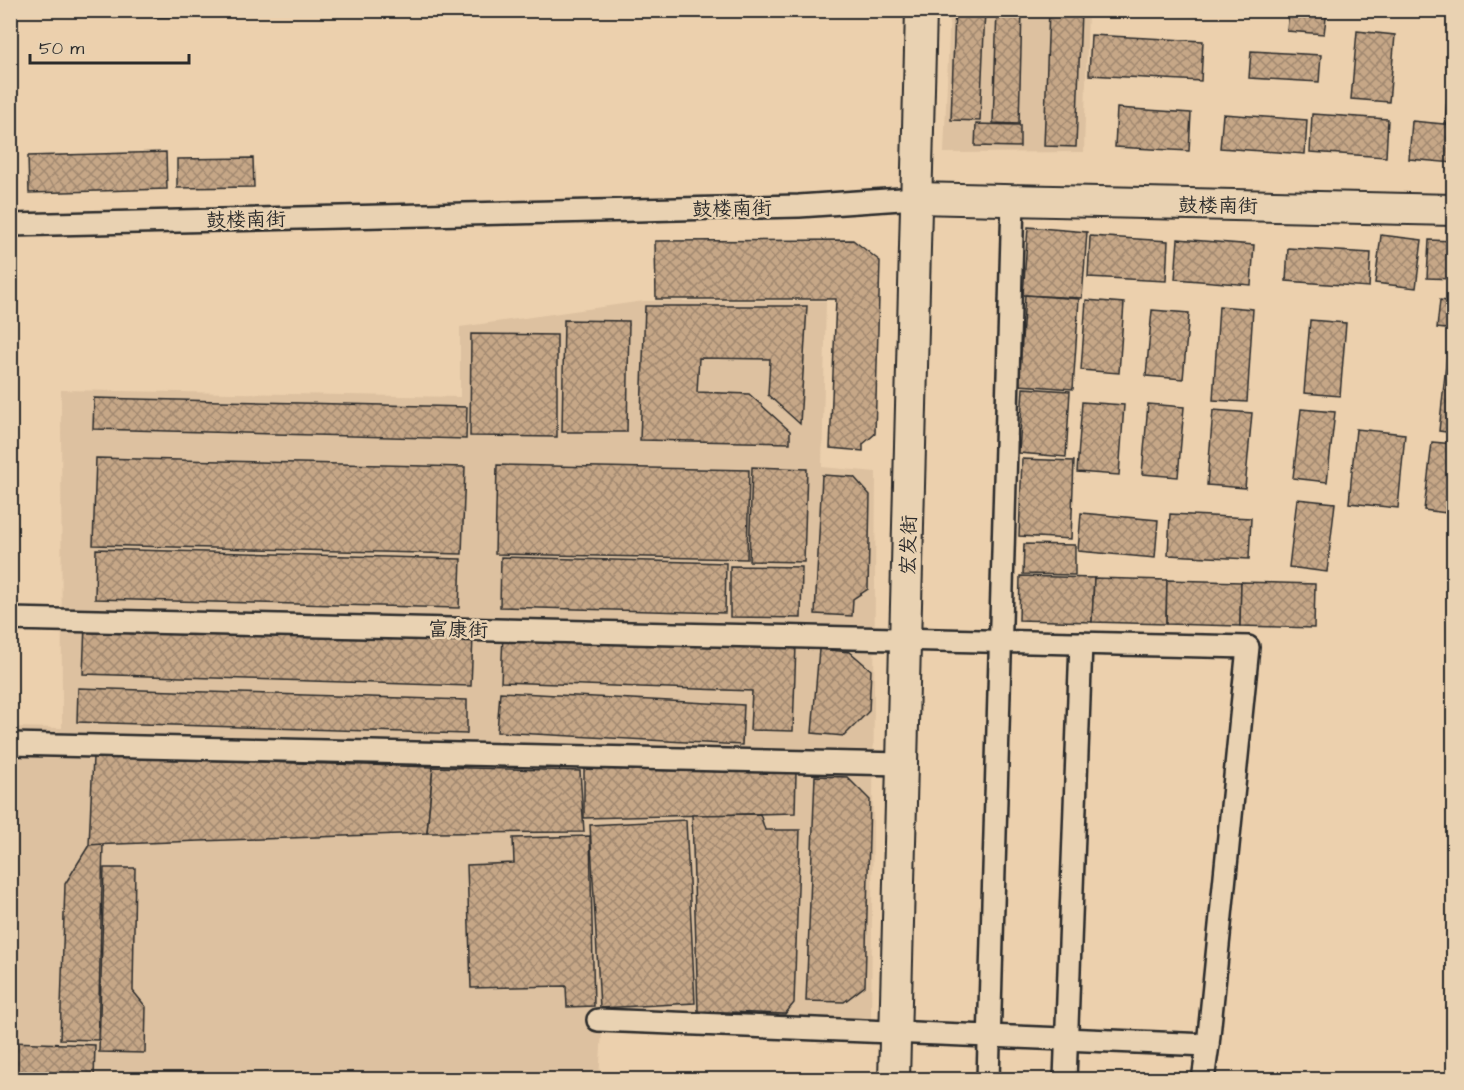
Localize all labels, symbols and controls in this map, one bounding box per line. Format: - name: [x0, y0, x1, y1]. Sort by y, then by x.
- scale bar: [30, 27, 189, 65]
- text: 50 m: [39, 36, 84, 61]
- street label: 鼓楼南街: [1178, 191, 1258, 221]
- street label: 鼓楼南街: [692, 194, 772, 224]
- street label: 鼓楼南街: [206, 205, 286, 235]
- street label: 宏发街: [894, 515, 924, 575]
- street label: 富康街: [428, 615, 488, 645]

